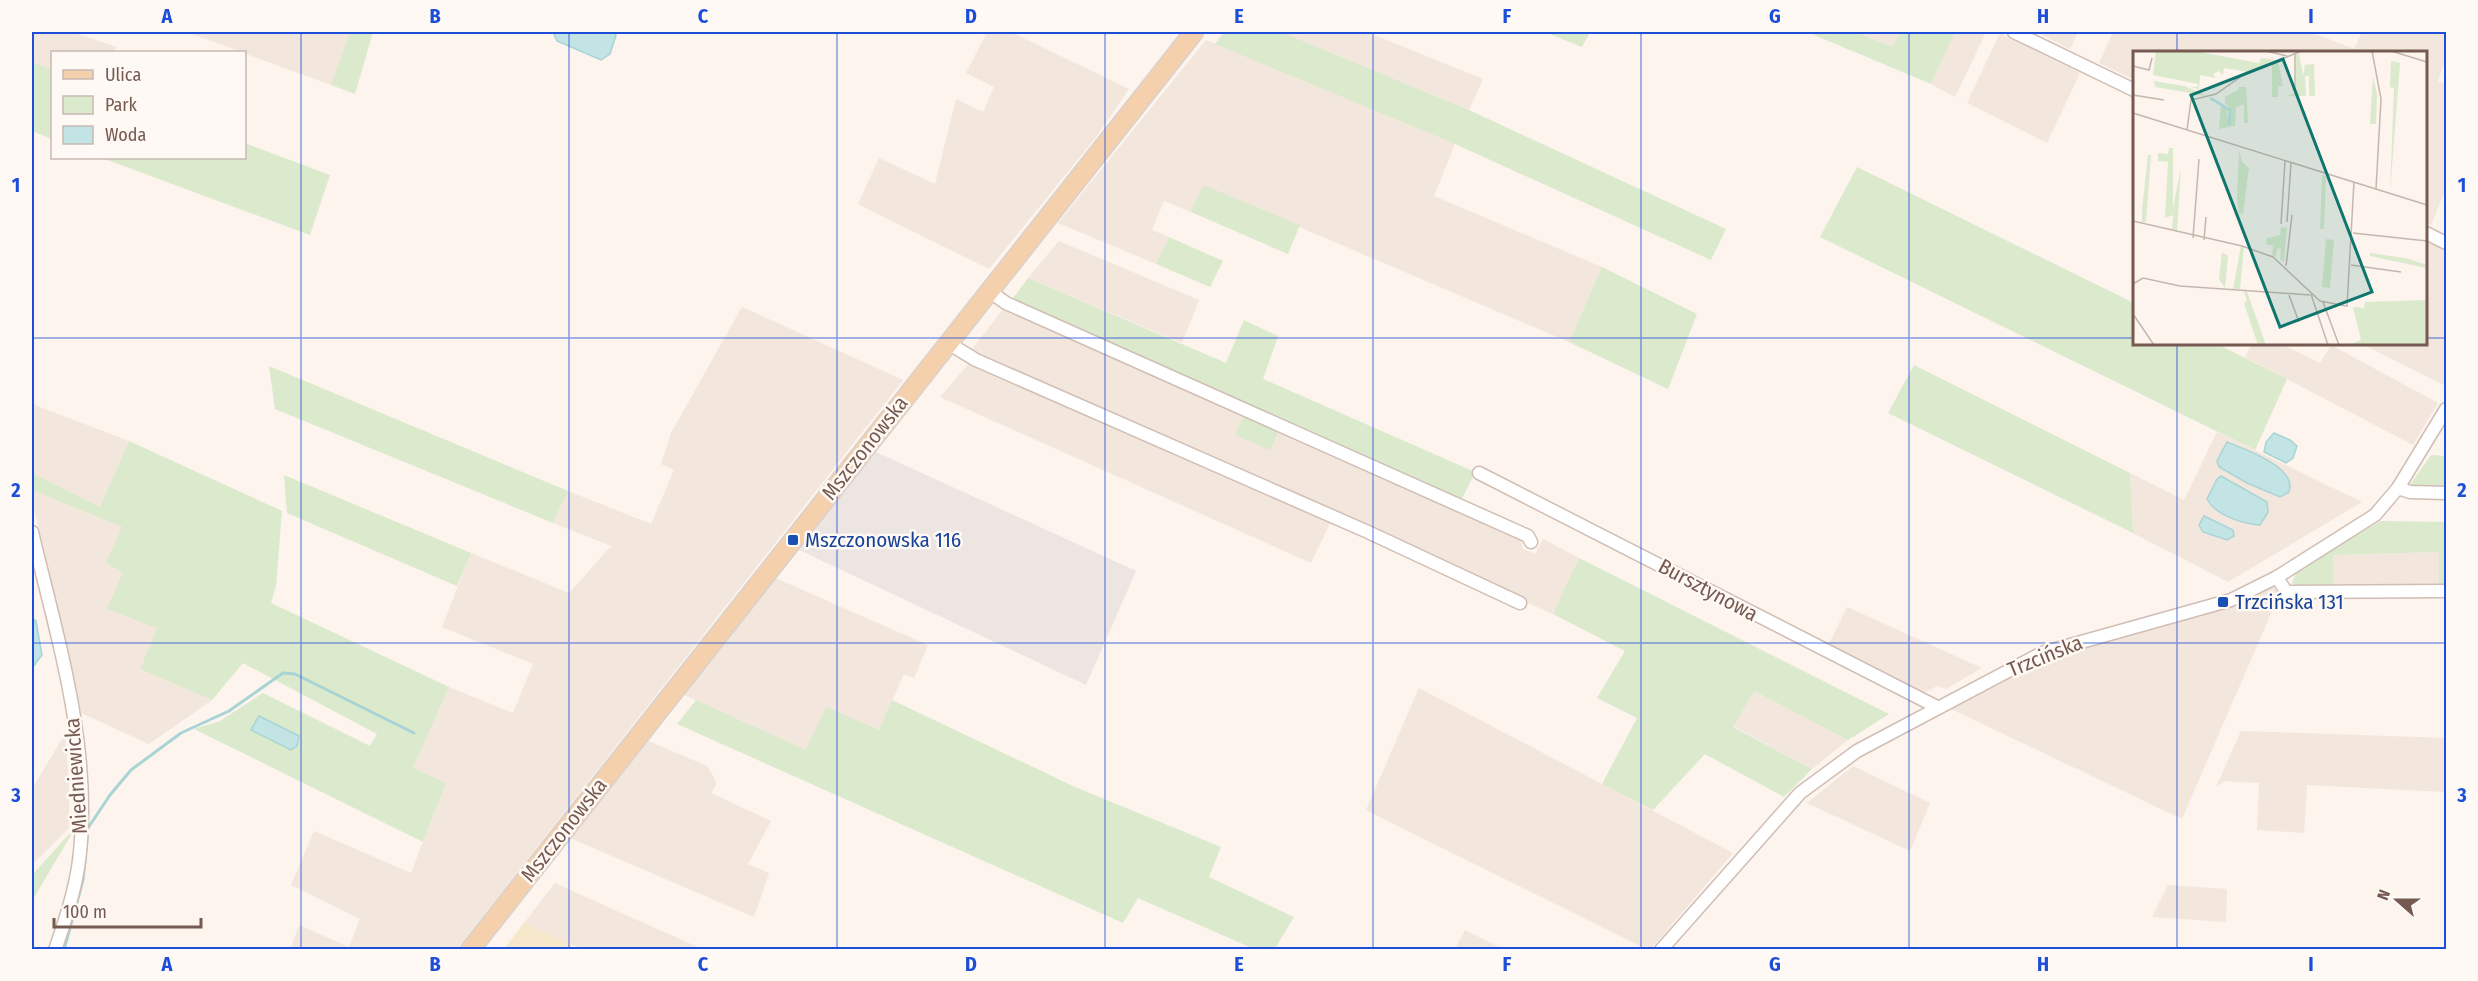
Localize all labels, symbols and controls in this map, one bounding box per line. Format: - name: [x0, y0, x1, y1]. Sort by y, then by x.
- text: A: [161, 4, 174, 28]
- text: B: [429, 4, 441, 28]
- text: C: [698, 4, 709, 28]
- text: D: [965, 4, 977, 28]
- text: E: [1234, 4, 1244, 28]
- text: F: [1503, 4, 1512, 28]
- text: G: [1769, 4, 1781, 28]
- text: H: [2037, 4, 2049, 28]
- text: I: [2308, 4, 2314, 28]
- legend: [51, 51, 246, 159]
- inset map: [2133, 51, 2427, 345]
- text: Ulica: [105, 64, 141, 86]
- text: Park: [105, 94, 138, 116]
- text: Woda: [105, 124, 146, 146]
- text: 1: [12, 173, 20, 197]
- text: 1: [2458, 173, 2466, 197]
- street label: Mszczonowska: [816, 391, 914, 505]
- text: 2: [10, 478, 21, 502]
- text: 2: [2456, 478, 2467, 502]
- place label: Mszczonowska 116: [805, 527, 961, 553]
- marker: Mszczonowska 116: [786, 533, 800, 547]
- street label: Bursztynowa: [1654, 553, 1762, 627]
- place label: Trzcińska 131: [2235, 589, 2344, 615]
- marker: Trzcińska 131: [2216, 595, 2230, 609]
- street label: Trzcińska: [2004, 629, 2086, 683]
- street label: Miedniewicka: [59, 717, 93, 835]
- street label: Mszczonowska: [515, 773, 613, 887]
- text: 3: [10, 783, 21, 807]
- text: 3: [2456, 783, 2467, 807]
- north arrow: [2367, 870, 2427, 930]
- text: N: [2373, 887, 2394, 903]
- scale bar: [54, 891, 201, 929]
- text: 100 m: [63, 901, 107, 923]
- text: A: [161, 952, 174, 976]
- text: B: [429, 952, 441, 976]
- text: C: [698, 952, 709, 976]
- text: D: [965, 952, 977, 976]
- text: E: [1234, 952, 1244, 976]
- text: F: [1503, 952, 1512, 976]
- text: G: [1769, 952, 1781, 976]
- text: H: [2037, 952, 2049, 976]
- text: I: [2308, 952, 2314, 976]

